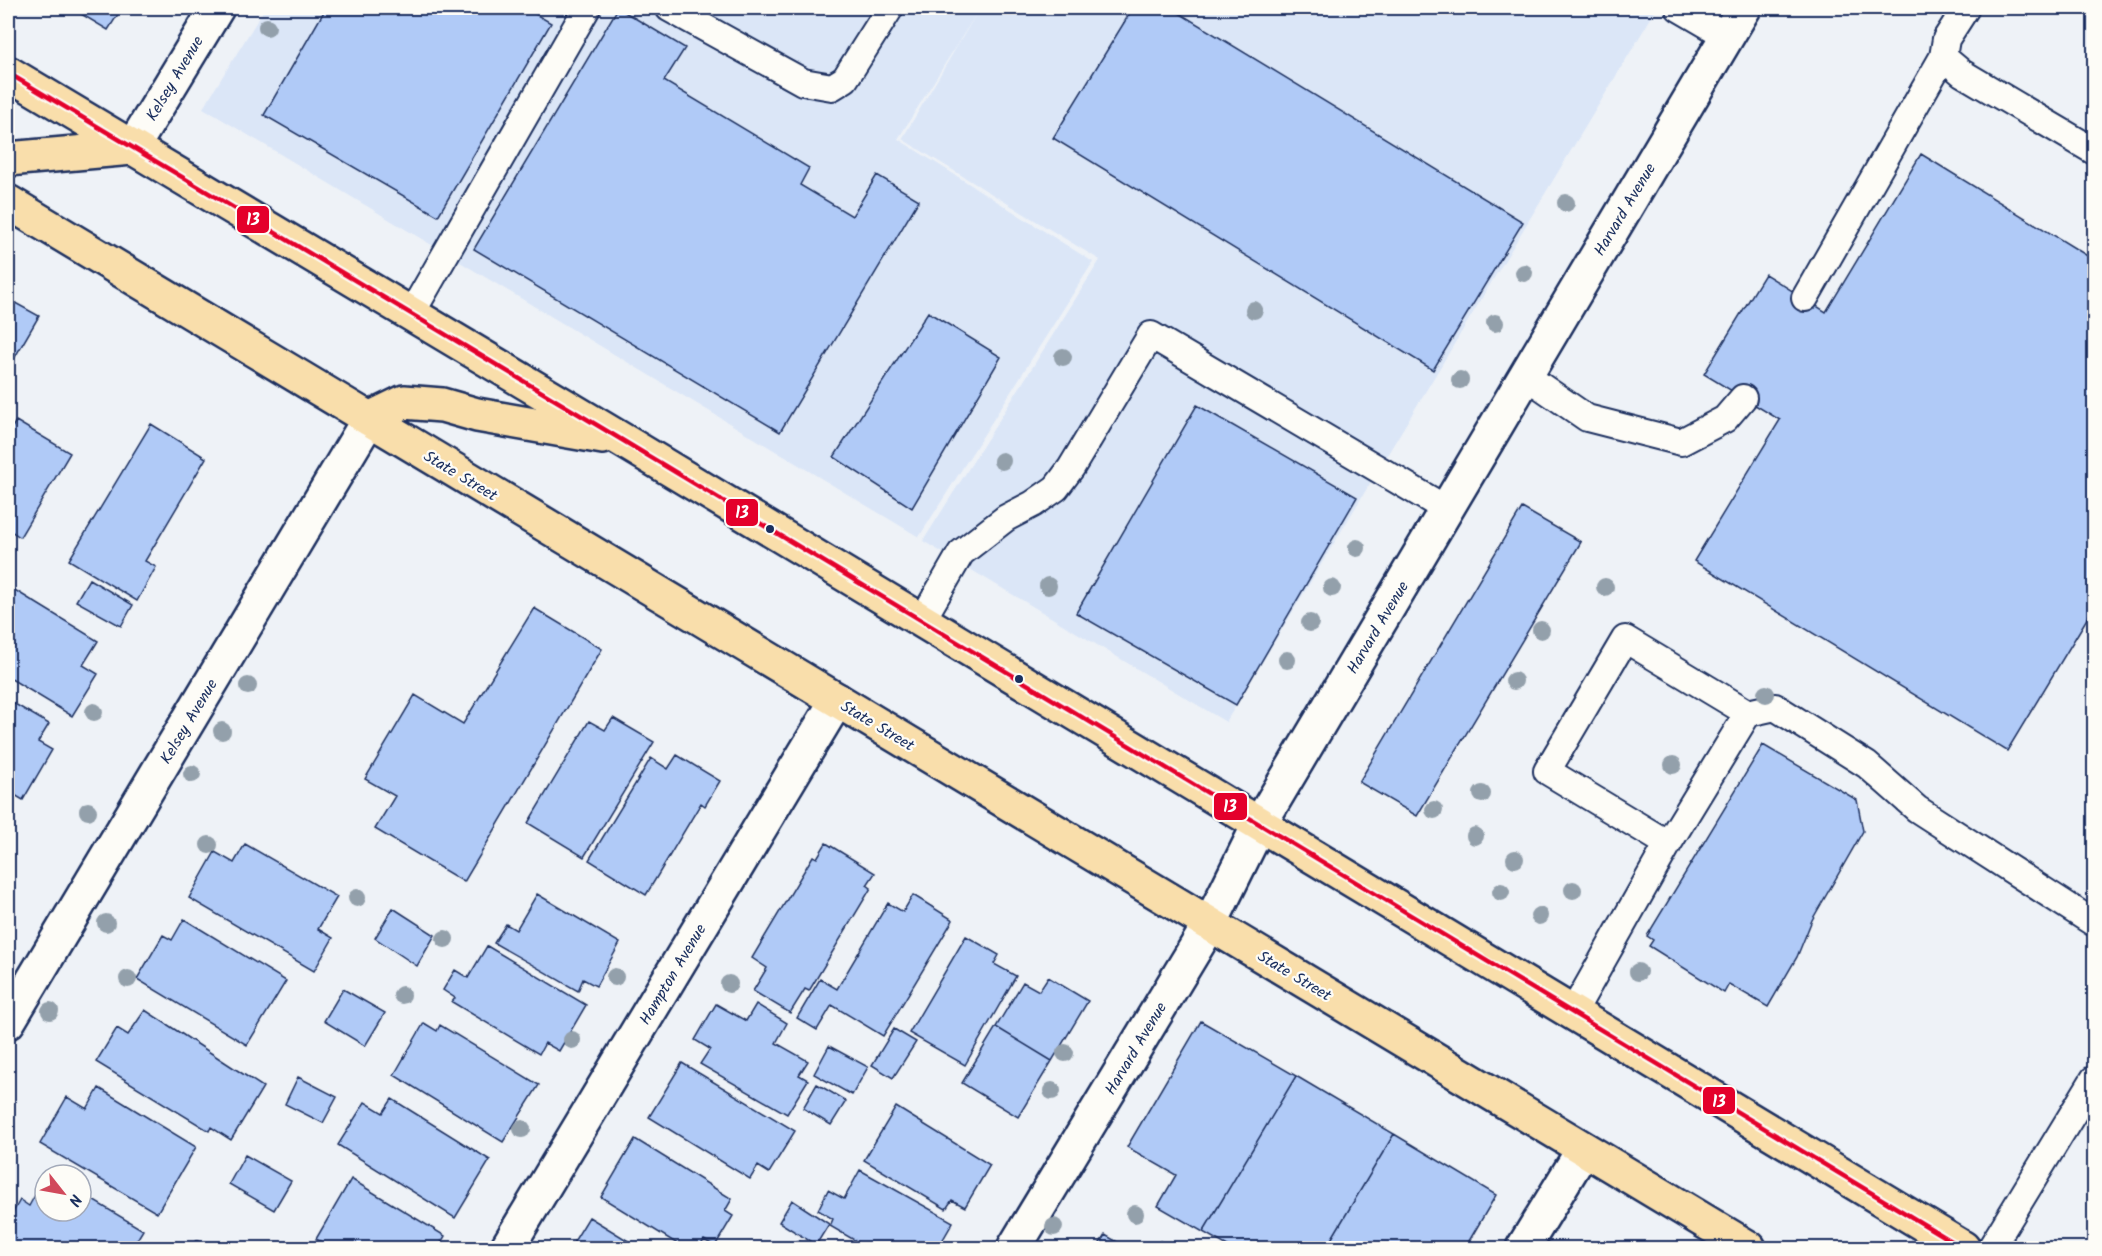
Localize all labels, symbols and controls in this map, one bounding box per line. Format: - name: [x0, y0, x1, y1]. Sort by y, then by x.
- street label: Kelsey Avenue: [140, 31, 211, 126]
- street label: Harvard Avenue: [1588, 159, 1663, 261]
- line badge: 13: [236, 205, 270, 234]
- text: 13: [246, 208, 260, 233]
- street label: State Street: [418, 444, 503, 509]
- line badge: 13: [725, 498, 759, 527]
- text: 13: [735, 501, 749, 526]
- unlabelled marker: [764, 523, 776, 535]
- street label: Harvard Avenue: [1341, 577, 1416, 679]
- unlabelled marker: [1013, 673, 1025, 685]
- street label: Kelsey Avenue: [154, 674, 225, 769]
- street label: State Street: [835, 694, 920, 759]
- line badge: 13: [1213, 792, 1248, 821]
- text: 13: [1223, 795, 1237, 820]
- street label: Hampton Avenue: [633, 919, 713, 1030]
- street label: State Street: [1252, 944, 1337, 1009]
- street label: Harvard Avenue: [1099, 998, 1174, 1100]
- line badge: 13: [1702, 1086, 1736, 1115]
- text: 13: [1712, 1090, 1726, 1115]
- north arrow: [33, 1163, 93, 1223]
- text: N: [61, 1189, 88, 1211]

